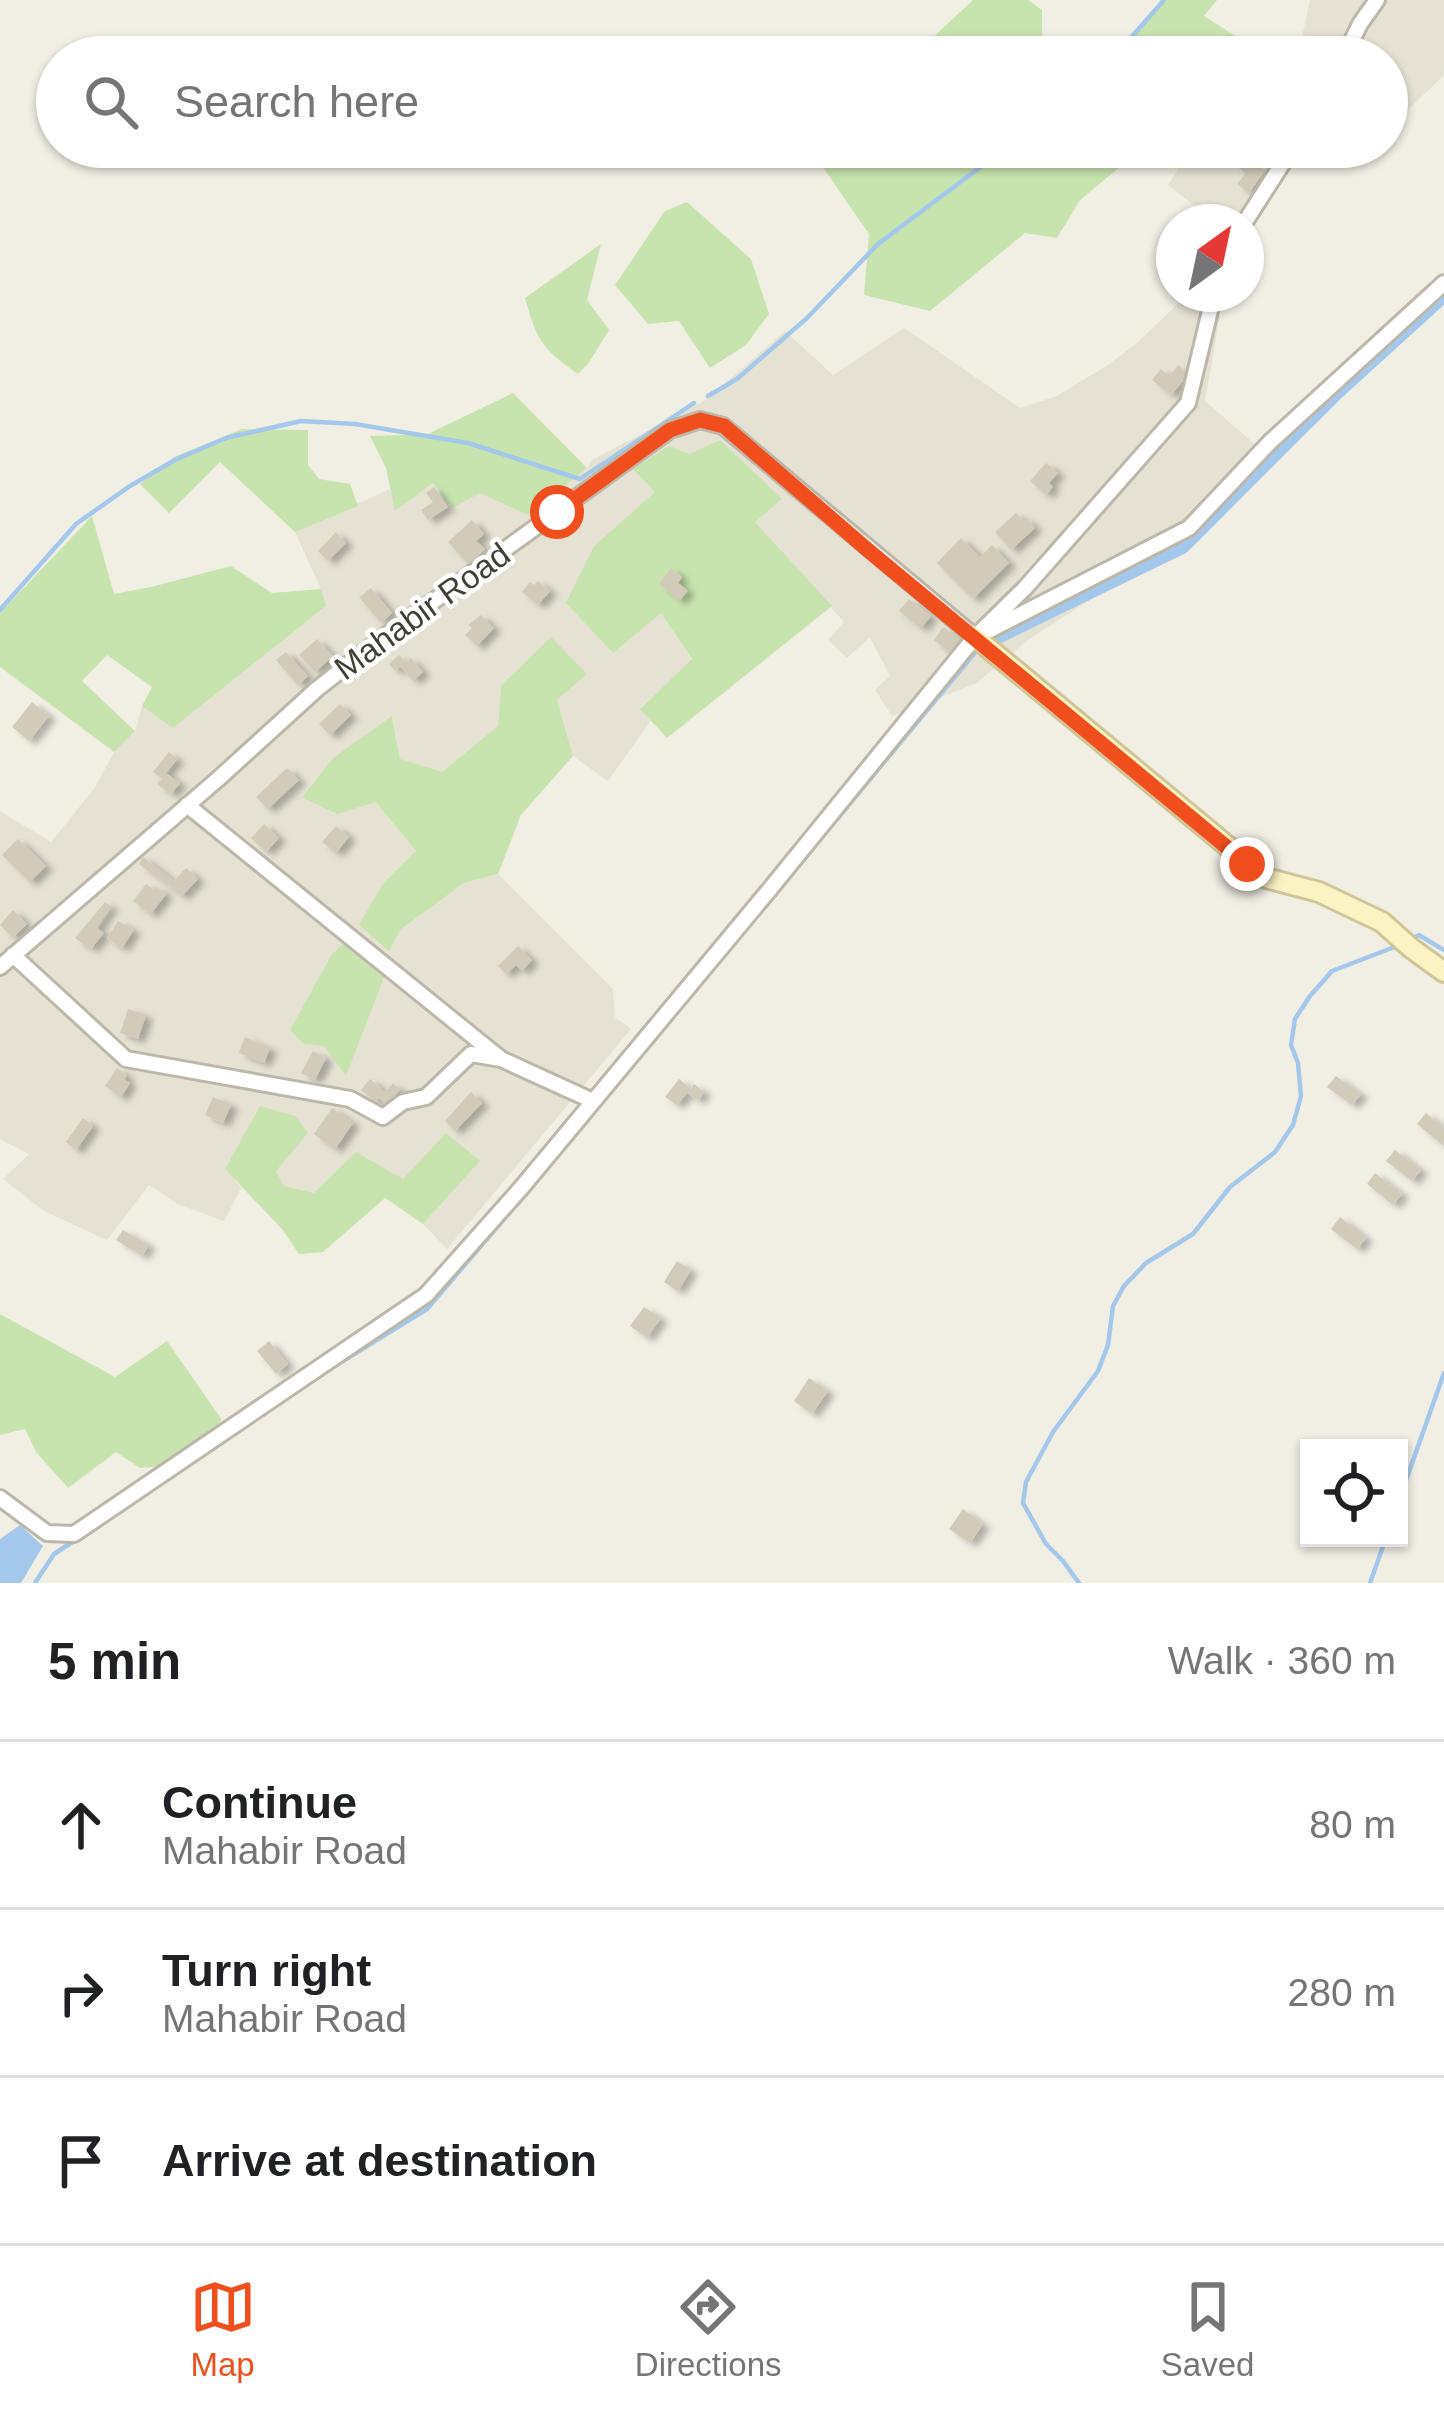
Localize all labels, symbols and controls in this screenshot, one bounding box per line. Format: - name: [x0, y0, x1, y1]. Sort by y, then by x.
- search box: [36, 36, 1408, 168]
- icon: search: [78, 69, 144, 135]
- text: Search here: [174, 76, 419, 127]
- north arrow: [1156, 204, 1264, 312]
- route start: [530, 485, 584, 539]
- street label: Mahabir Road: [327, 535, 517, 687]
- route end: [1220, 837, 1274, 891]
- map controls: [1300, 1439, 1408, 1547]
- button: locate: [1300, 1439, 1408, 1547]
- text: 5 min: [48, 1633, 181, 1690]
- text: Walk · 360 m: [1168, 1639, 1396, 1682]
- text: Continue: [162, 1777, 357, 1828]
- icon: ahead: [48, 1792, 114, 1858]
- text: 80 m: [1309, 1803, 1396, 1846]
- text: Mahabir Road: [162, 1829, 407, 1872]
- text: Turn right: [162, 1945, 371, 1996]
- icon: right: [48, 1960, 114, 2026]
- text: 280 m: [1288, 1971, 1396, 2014]
- text: Mahabir Road: [162, 1997, 407, 2040]
- icon: arrive: [48, 2128, 114, 2194]
- text: Arrive at destination: [162, 2135, 597, 2186]
- tab: Map: [190, 2274, 256, 2384]
- tab: Directions: [635, 2274, 782, 2384]
- tab: Saved: [1161, 2274, 1254, 2384]

